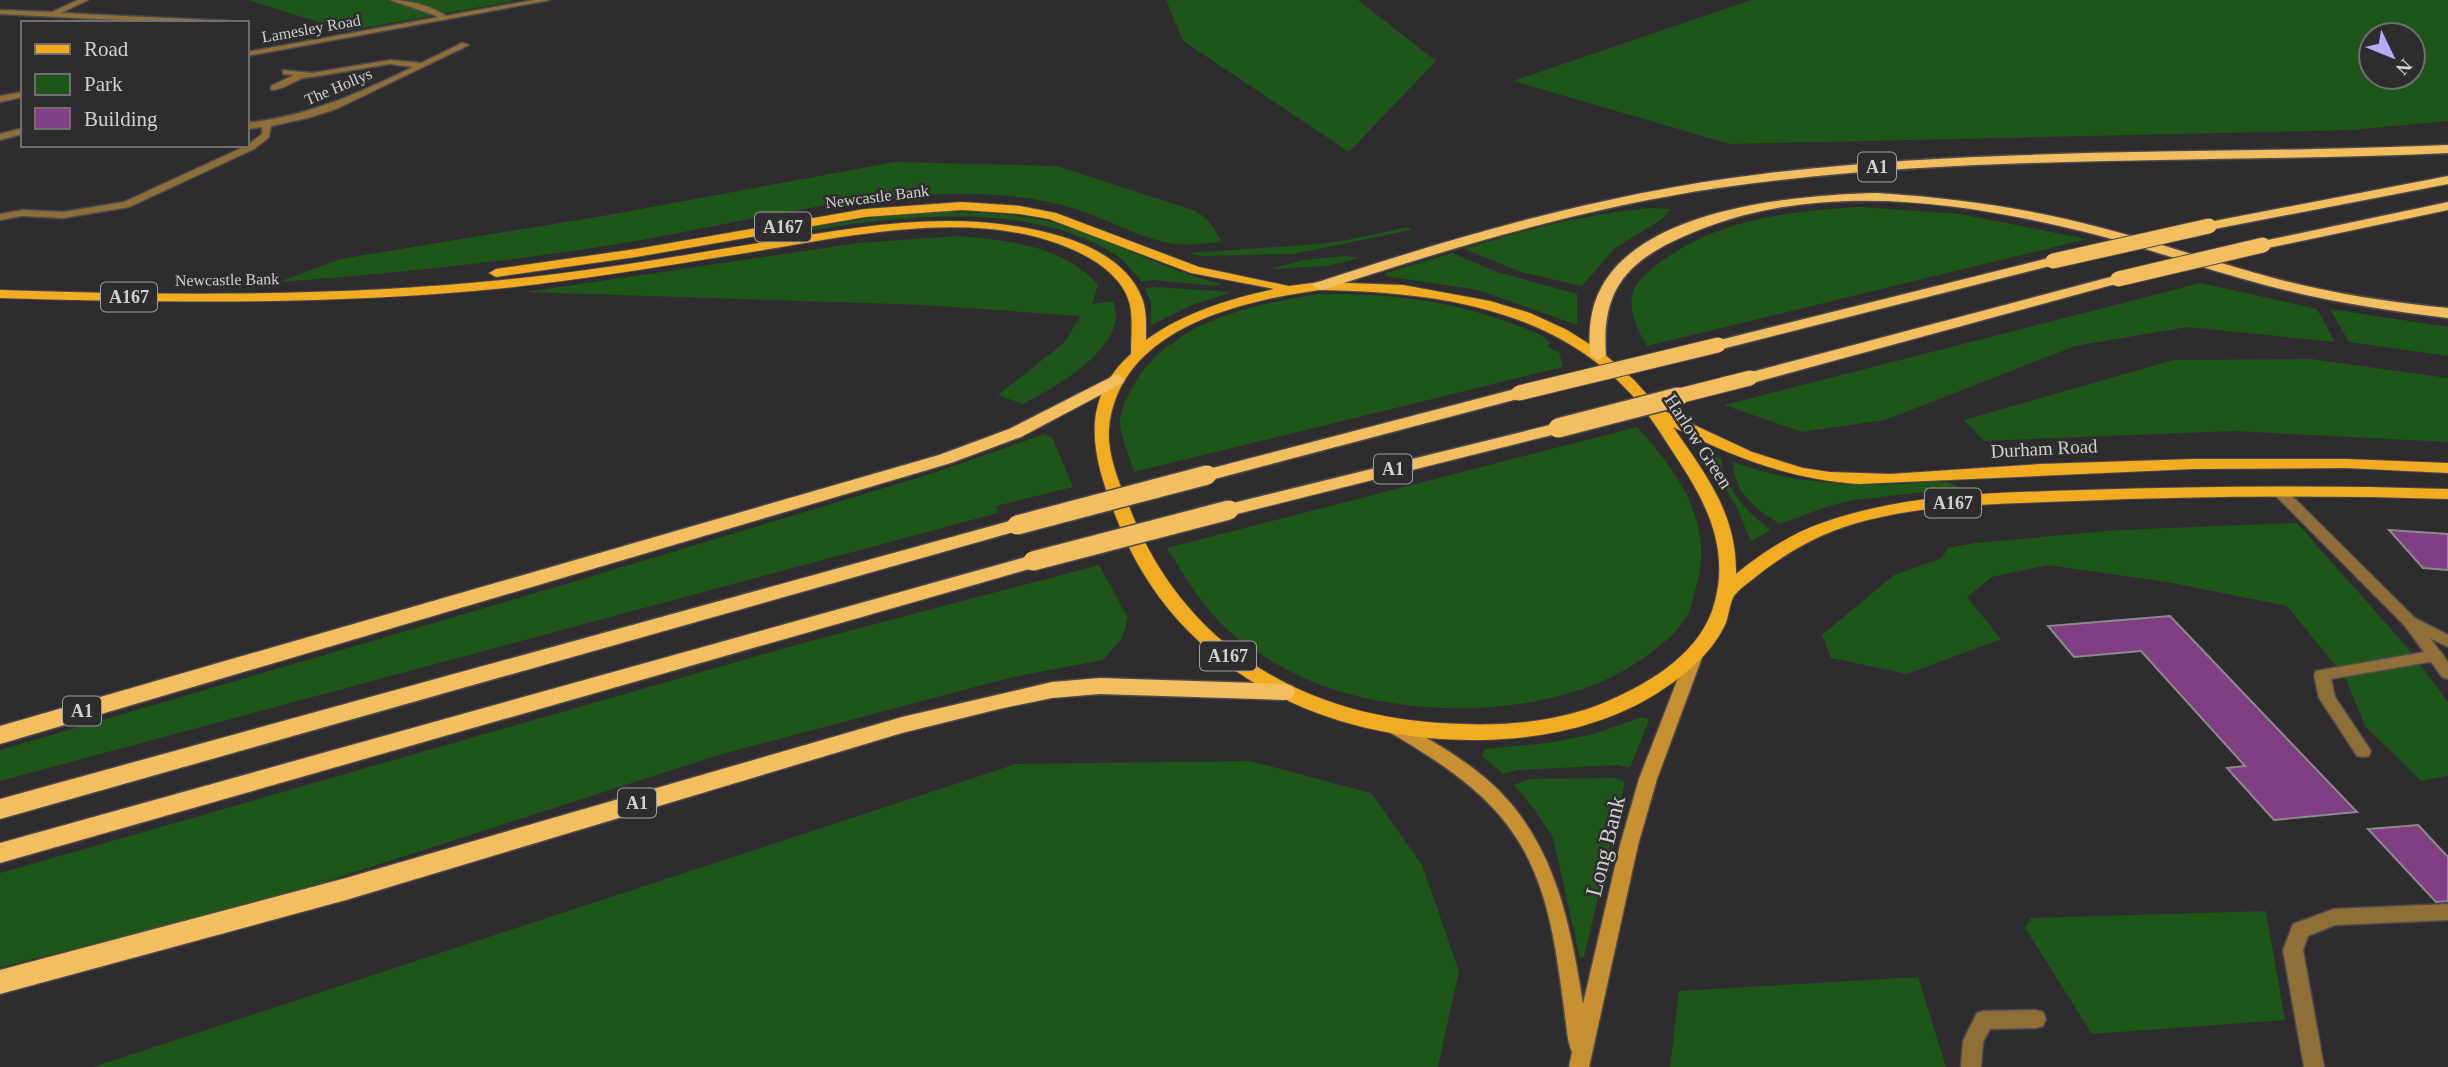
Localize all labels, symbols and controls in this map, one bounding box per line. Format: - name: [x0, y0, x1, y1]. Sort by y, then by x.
- street label: Lamesley Road: [260, 11, 362, 47]
- legend: [21, 21, 248, 147]
- north arrow: [2357, 21, 2427, 91]
- text: Road: [84, 37, 129, 61]
- text: N: [2392, 55, 2416, 80]
- street label: The Hollys: [302, 65, 375, 109]
- text: Park: [84, 72, 123, 96]
- text: Building: [84, 107, 158, 131]
- road number: A1: [1858, 152, 1896, 182]
- street label: Newcastle Bank: [824, 182, 930, 211]
- road number: A167: [755, 212, 811, 242]
- street label: Newcastle Bank: [175, 270, 279, 289]
- road number: A167: [101, 282, 157, 312]
- street label: Harlow Green: [1660, 390, 1737, 493]
- street label: Durham Road: [1990, 435, 2099, 462]
- road number: A1: [1374, 454, 1412, 484]
- road number: A167: [1925, 489, 1981, 518]
- road number: A167: [1200, 642, 1256, 670]
- road number: A1: [63, 696, 101, 726]
- road number: A1: [618, 788, 656, 818]
- street label: Long Bank: [1581, 793, 1630, 899]

